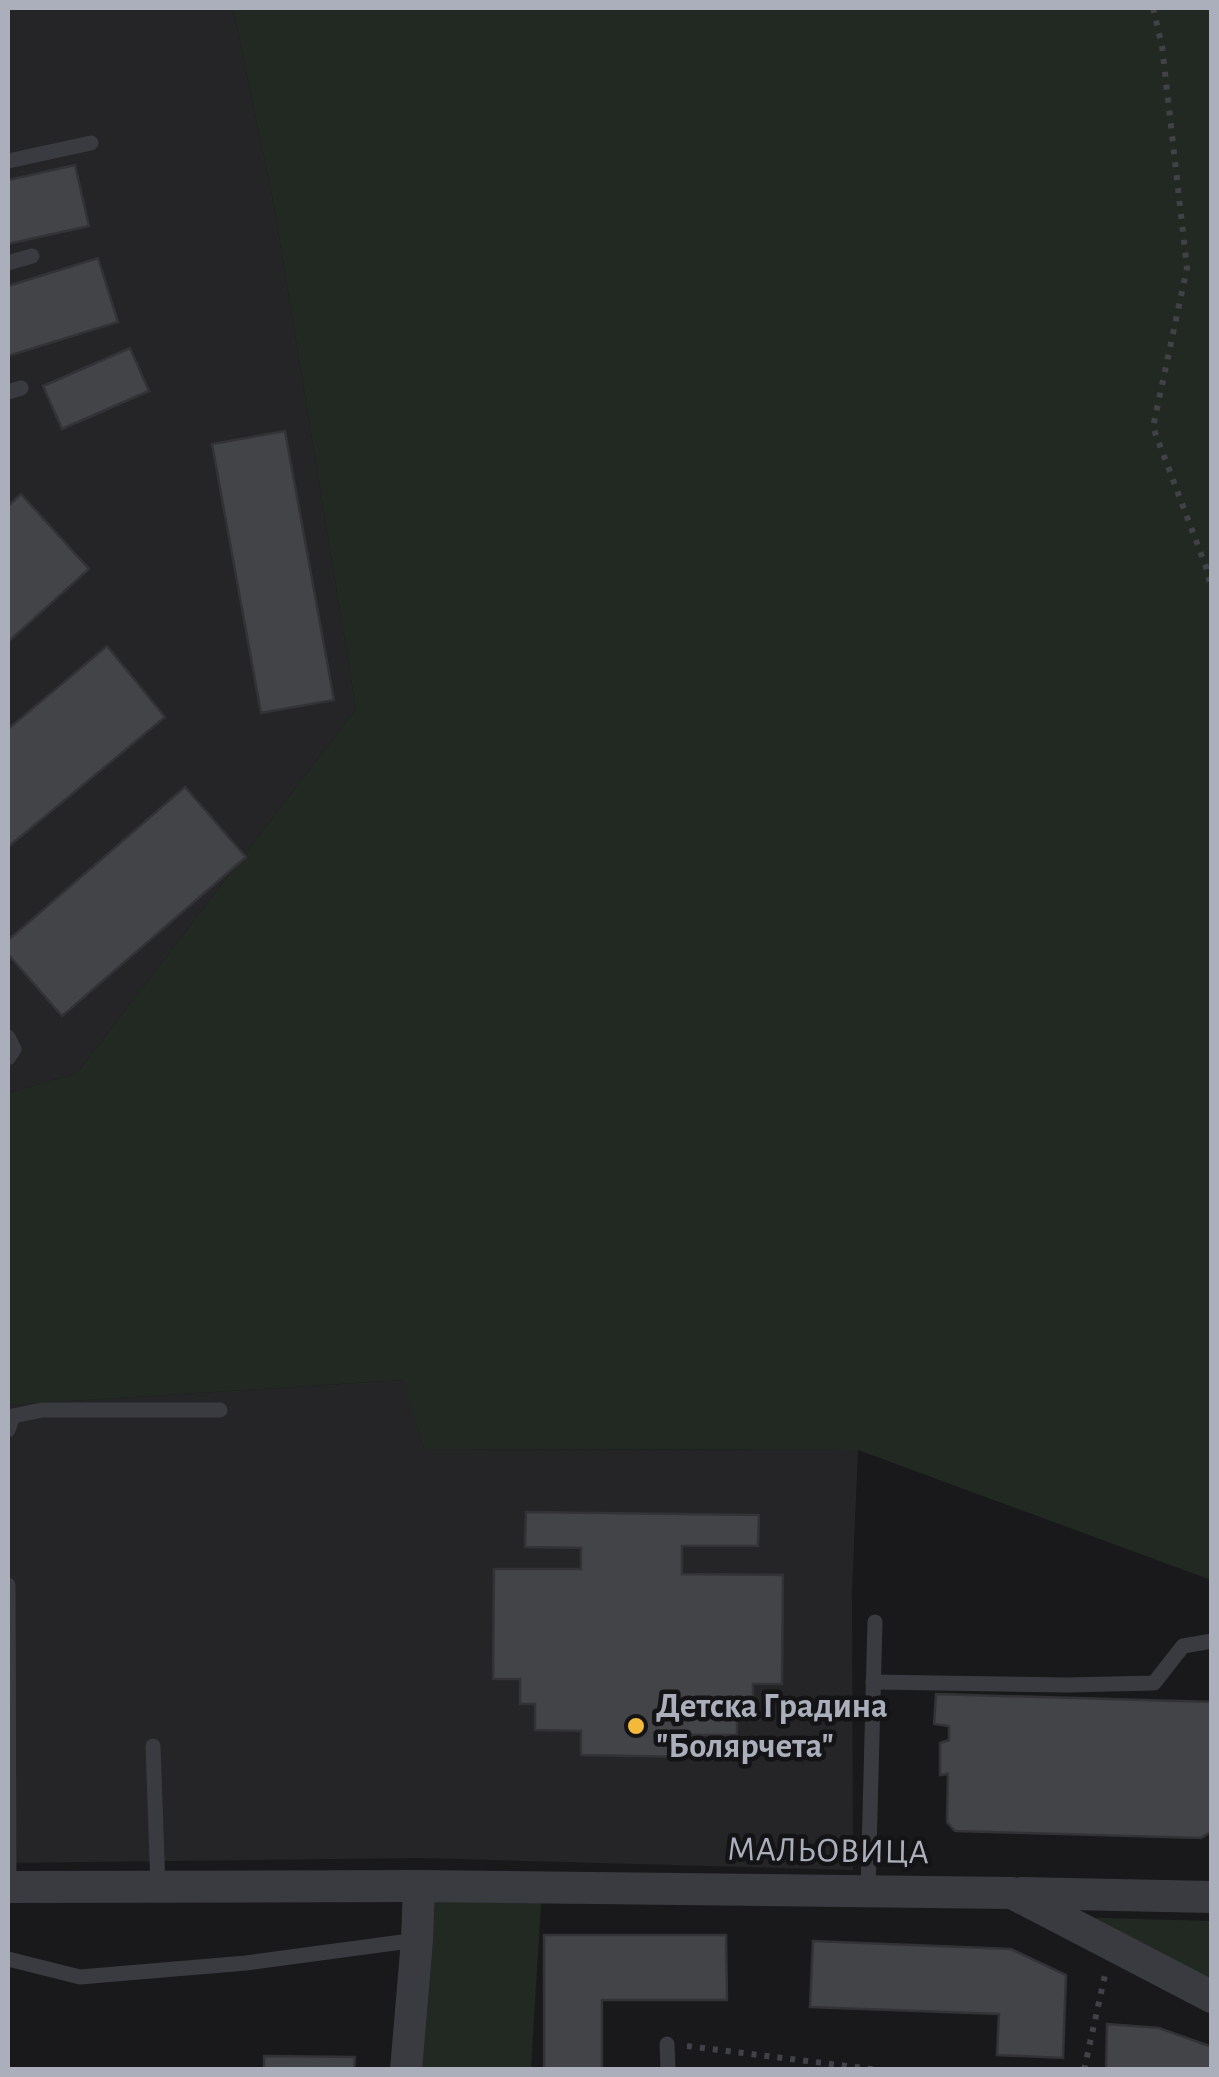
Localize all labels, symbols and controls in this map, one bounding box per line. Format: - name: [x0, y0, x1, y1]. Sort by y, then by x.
- place label: Детска Градина "Болярчета": [656, 1689, 888, 1764]
- marker: Детска Градина "Болярчета": [625, 1715, 647, 1737]
- street label: МАЛЬОВИЦА: [727, 1832, 929, 1870]

